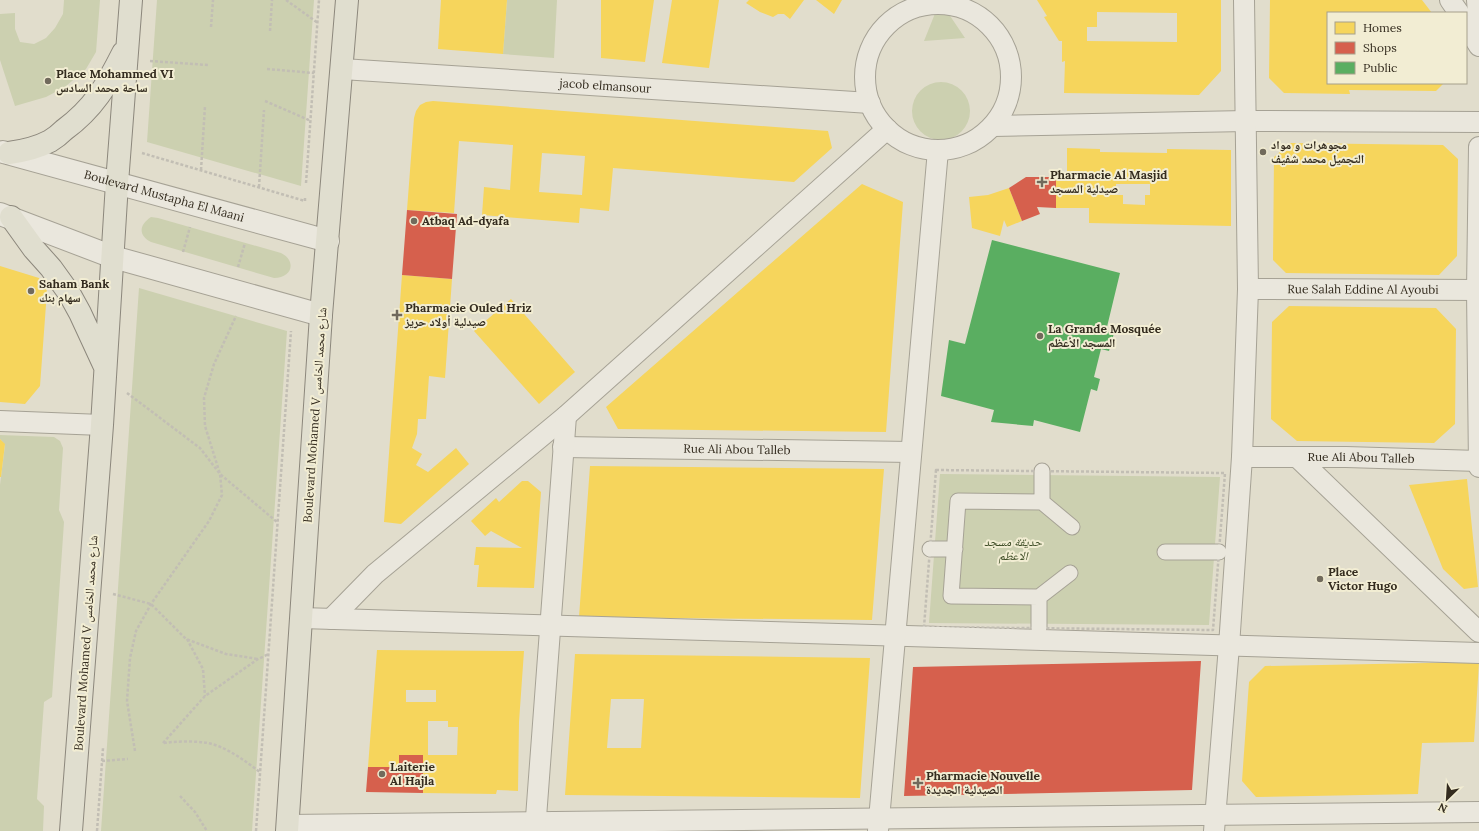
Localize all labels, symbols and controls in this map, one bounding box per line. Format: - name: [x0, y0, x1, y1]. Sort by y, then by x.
- legend: [1327, 12, 1467, 84]
- text: Homes: [1363, 20, 1402, 35]
- text: Shops: [1363, 40, 1397, 55]
- text: Public: [1363, 60, 1397, 75]
- place label: Place Mohammed VI ساحة محمد السادس: [56, 66, 174, 96]
- street label: jacob elmansour: [557, 75, 653, 96]
- marker: Place Mohammed VI ساحة محمد السادس: [43, 76, 53, 86]
- place label: مجوهرات و مواد التجميل محمد شفيف: [1271, 137, 1364, 167]
- marker: مجوهرات و مواد التجميل محمد شفيف: [1258, 147, 1268, 157]
- street label: Boulevard Mustapha El Maani: [82, 167, 246, 225]
- place label: Pharmacie Al Masjid صيدلية المسجد: [1050, 167, 1167, 196]
- marker: Pharmacie Al Masjid صيدلية المسجد: [1037, 177, 1047, 187]
- place label: Atbaq Ad-dyafa: [422, 213, 510, 228]
- marker: Atbaq Ad-dyafa: [409, 216, 419, 226]
- place label: Saham Bank سهام بنك: [39, 276, 109, 306]
- street label: Rue Salah Eddine Al Ayoubi: [1287, 281, 1439, 297]
- marker: Saham Bank سهام بنك: [26, 286, 36, 296]
- place label: Pharmacie Ouled Hriz صيدلية أولاد حريز: [404, 300, 532, 329]
- street label: Boulevard Mohamed V شارع محمد الخامس: [299, 307, 331, 523]
- marker: Pharmacie Ouled Hriz صيدلية أولاد حريز: [392, 310, 402, 320]
- place label: La Grande Mosquée المسجد الأعظم: [1048, 321, 1162, 351]
- marker: La Grande Mosquée المسجد الأعظم: [1035, 331, 1045, 341]
- street label: Rue Ali Abou Talleb: [683, 441, 791, 457]
- street label: Rue Ali Abou Talleb: [1307, 449, 1415, 466]
- park label: حديقة مسجد الاعظم: [984, 534, 1042, 564]
- street label: Boulevard Mohamed V شارع محمد الخامس: [70, 535, 102, 751]
- place label: Place Victor Hugo: [1328, 564, 1397, 593]
- marker: Place Victor Hugo: [1315, 574, 1325, 584]
- place label: Laiterie Al Hajla: [390, 759, 436, 788]
- place label: Pharmacie Nouvelle الصيدلية الجديدة: [926, 768, 1041, 797]
- marker: Laiterie Al Hajla: [377, 769, 387, 779]
- marker: Pharmacie Nouvelle الصيدلية الجديدة: [913, 778, 923, 788]
- north arrow: [1427, 779, 1467, 819]
- text: N: [1436, 800, 1450, 816]

